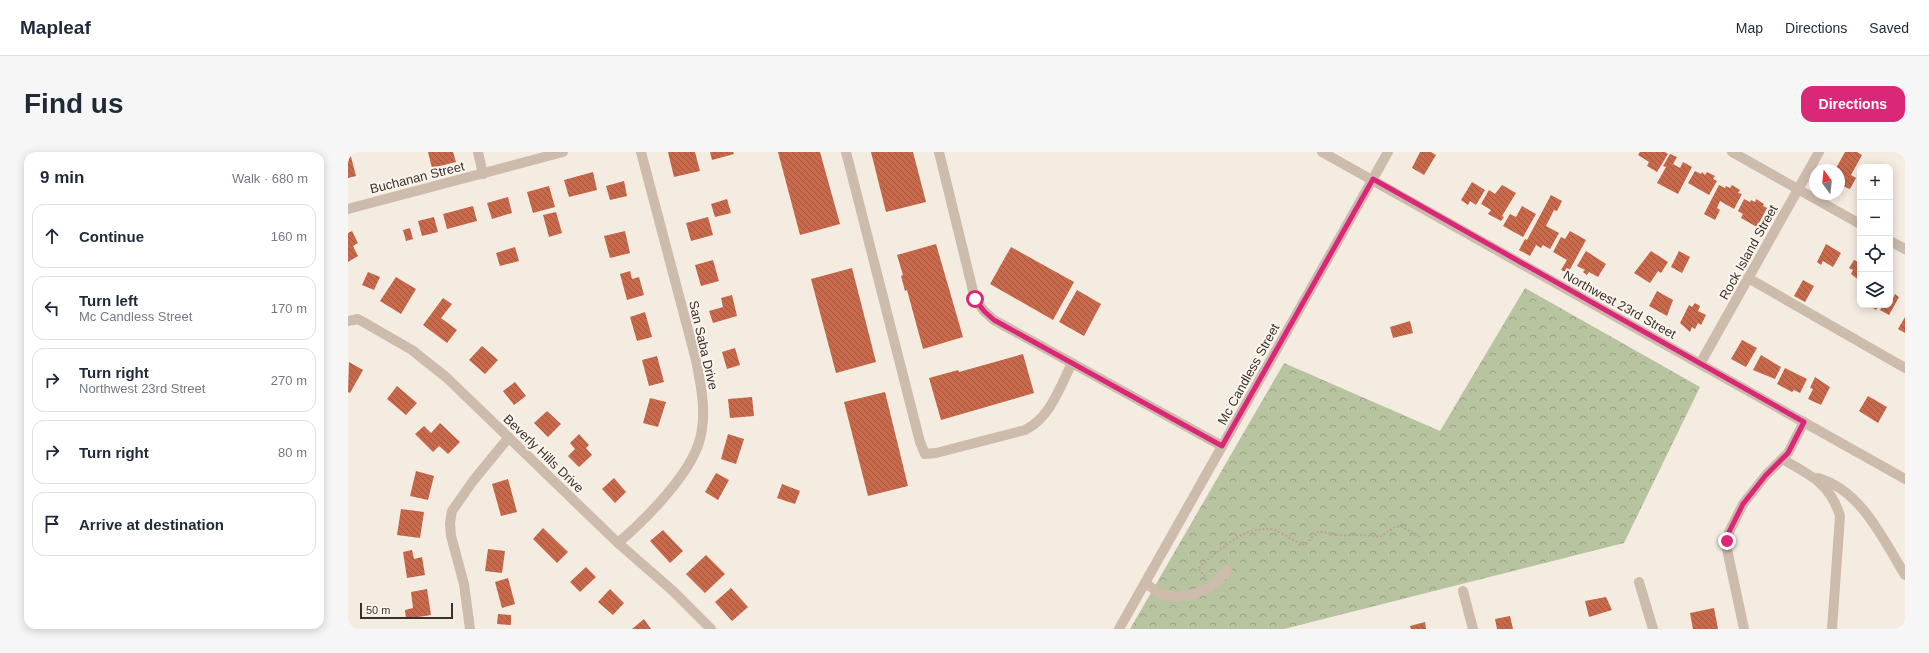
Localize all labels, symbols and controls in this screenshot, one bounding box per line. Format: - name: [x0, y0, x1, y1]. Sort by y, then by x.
- text: Mapleaf: [20, 17, 91, 38]
- text: Map: [1736, 20, 1763, 36]
- text: Directions: [1785, 20, 1847, 36]
- text: Saved: [1869, 20, 1909, 36]
- button: Directions: [1801, 86, 1905, 122]
- text: Find us: [24, 88, 124, 119]
- street label: Buchanan Street: [368, 158, 466, 196]
- north arrow: [1809, 164, 1845, 200]
- map controls: [1857, 164, 1893, 308]
- button: +: [1857, 164, 1893, 200]
- text: 9 min: [40, 168, 84, 187]
- text: Walk · 680 m: [232, 171, 308, 186]
- button: −: [1857, 200, 1893, 236]
- street label: Rock Island Street: [1716, 202, 1781, 302]
- icon: ahead: [41, 225, 63, 247]
- text: Continue: [79, 228, 144, 245]
- text: 160 m: [271, 229, 307, 244]
- button: locate: [1857, 236, 1893, 272]
- street label: Northwest 23rd Street: [1561, 267, 1679, 342]
- button: layers: [1857, 272, 1893, 308]
- route start: [966, 290, 984, 308]
- text: Turn left: [79, 292, 138, 309]
- icon: left: [41, 297, 63, 319]
- street label: San Saba Drive: [686, 299, 721, 391]
- text: 170 m: [271, 301, 307, 316]
- text: Mc Candless Street: [79, 309, 192, 324]
- street label: Mc Candless Street: [1214, 321, 1283, 427]
- text: Turn right: [79, 364, 149, 381]
- icon: right: [41, 369, 63, 391]
- text: 270 m: [271, 373, 307, 388]
- text: Northwest 23rd Street: [79, 381, 205, 396]
- street label: Beverly Hills Drive: [501, 411, 587, 495]
- icon: right: [41, 441, 63, 463]
- text: Turn right: [79, 444, 149, 461]
- text: 80 m: [278, 445, 307, 460]
- icon: arrive: [41, 513, 63, 535]
- text: Arrive at destination: [79, 516, 224, 533]
- route end: [1718, 532, 1736, 550]
- scale bar: [360, 601, 453, 620]
- text: 50 m: [366, 604, 390, 616]

